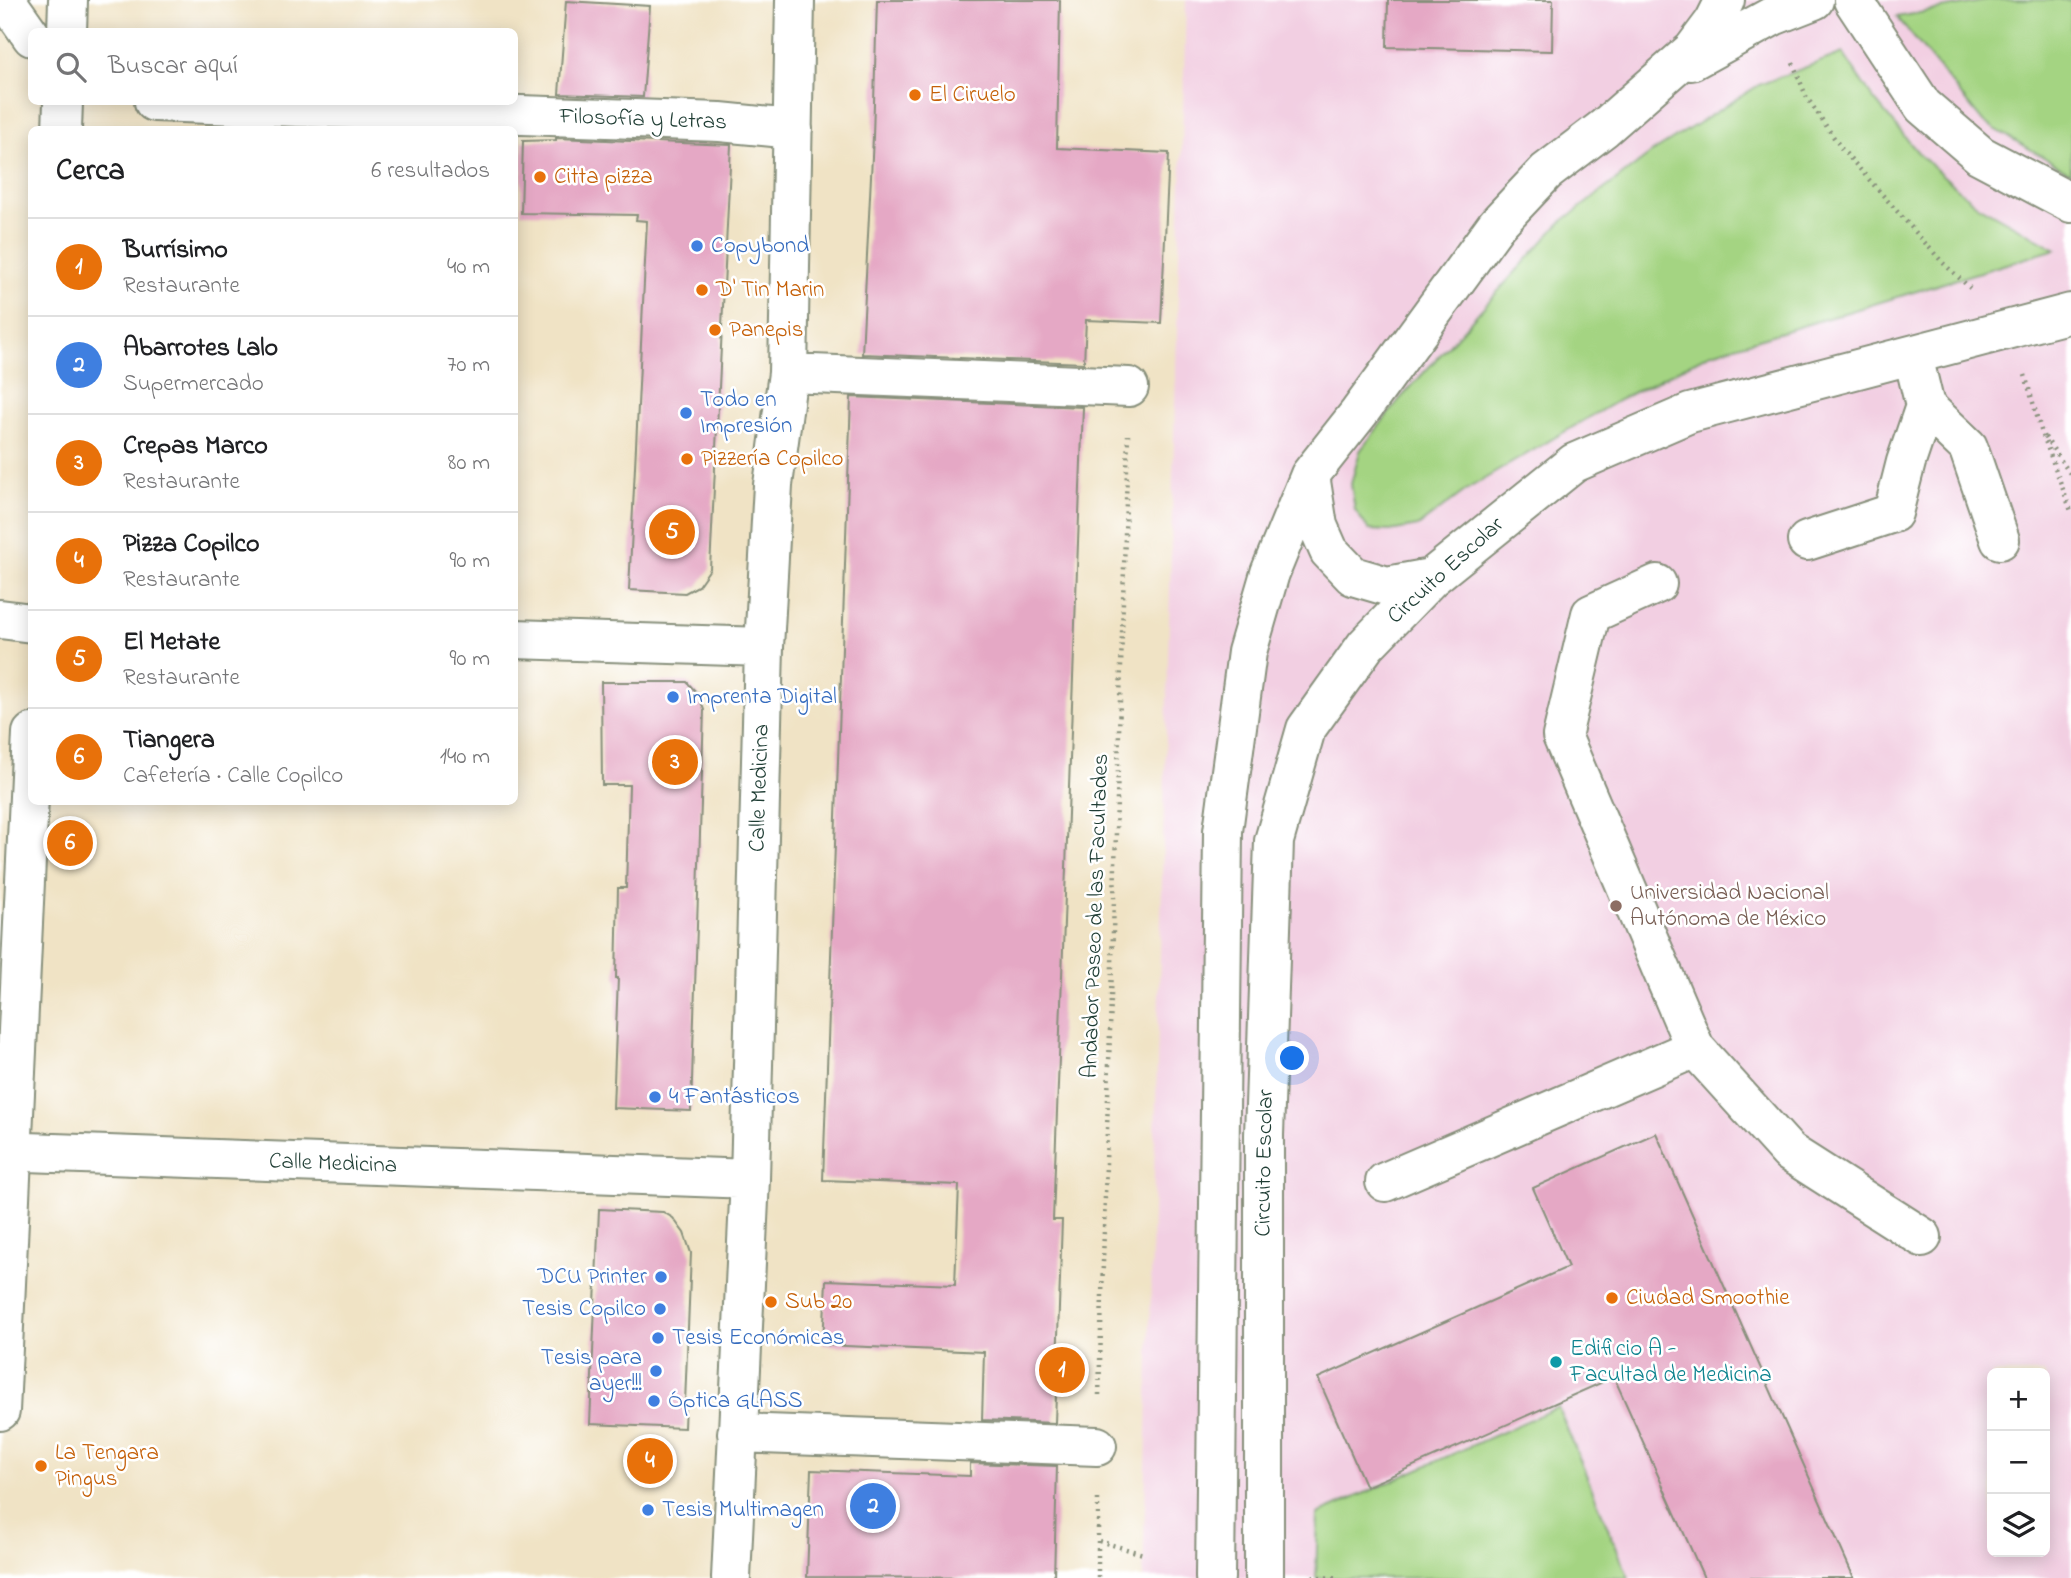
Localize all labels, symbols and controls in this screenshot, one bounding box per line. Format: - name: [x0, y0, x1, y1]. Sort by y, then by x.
- search box: [28, 28, 518, 105]
- icon: search: [52, 48, 90, 86]
- text: Buscar aquí: [108, 48, 238, 86]
- place label: El Ciruelo: [929, 79, 1016, 112]
- marker: El Ciruelo: [907, 87, 923, 103]
- street label: Filosofía y Letras: [557, 101, 727, 141]
- text: Cerca: [56, 150, 125, 194]
- text: 6 resultados: [371, 155, 490, 188]
- place label: Citta pizza: [554, 161, 653, 194]
- marker: Citta pizza: [532, 169, 548, 185]
- place label: Copybond: [711, 230, 809, 265]
- text: Burrísimo: [123, 232, 228, 270]
- marker: Copybond: [689, 238, 705, 254]
- text: 1: [75, 251, 83, 284]
- text: 40 m: [447, 251, 490, 284]
- text: Restaurante: [123, 270, 240, 303]
- place label: D' Tin Marin: [715, 274, 824, 307]
- marker: D' Tin Marin: [694, 282, 710, 298]
- place label: Panepis: [729, 314, 803, 347]
- marker: Panepis: [707, 322, 723, 338]
- text: Abarrotes Lalo: [123, 330, 278, 368]
- text: 2: [73, 349, 85, 382]
- text: 70 m: [447, 349, 490, 382]
- text: Supermercado: [123, 368, 264, 401]
- place label: Todo en Impresión: [700, 384, 792, 443]
- marker: Todo en Impresión: [678, 405, 694, 421]
- text: Crepas Marco: [123, 428, 268, 466]
- place label: Pizzería Copilco: [701, 443, 843, 476]
- text: 3: [74, 447, 84, 480]
- text: 80 m: [448, 447, 490, 480]
- marker: Pizzería Copilco: [679, 451, 695, 467]
- text: Restaurante: [123, 466, 240, 499]
- pin: 5: [649, 506, 695, 558]
- street label: Circuito Escolar: [1380, 509, 1512, 633]
- text: Pizza Copilco: [123, 526, 260, 564]
- text: 4: [74, 545, 84, 578]
- text: 90 m: [450, 545, 490, 578]
- text: Restaurante: [123, 564, 240, 597]
- text: El Metate: [123, 624, 220, 662]
- text: 5: [72, 643, 86, 676]
- text: 90 m: [450, 643, 490, 676]
- text: Restaurante: [123, 662, 240, 695]
- place label: Imprenta Digital: [687, 681, 837, 715]
- marker: Imprenta Digital: [665, 689, 681, 705]
- text: Tiangera: [123, 722, 215, 760]
- street label: Calle Medicina: [741, 723, 779, 853]
- pin: 3: [652, 736, 698, 788]
- text: 6: [74, 741, 84, 774]
- text: 140 m: [440, 741, 490, 774]
- street label: Andador Paseo de las Facultades: [1074, 753, 1118, 1079]
- text: Cafetería · Calle Copilco: [123, 760, 343, 793]
- pin: 6: [47, 817, 93, 869]
- place label: Universidad Nacional Autónoma de México: [1630, 877, 1829, 936]
- marker: Universidad Nacional Autónoma de México: [1608, 898, 1624, 914]
- your location: [1275, 1041, 1309, 1075]
- place label: 4 Fantásticos: [669, 1081, 800, 1114]
- street label: Circuito Escolar: [1247, 1088, 1283, 1237]
- marker: 4 Fantásticos: [647, 1089, 663, 1105]
- street label: Calle Medicina: [268, 1145, 398, 1183]
- place label: DCU Printer: [536, 1261, 648, 1294]
- marker: DCU Printer: [653, 1269, 669, 1285]
- place label: Ciudad Smoothie: [1626, 1282, 1790, 1315]
- place label: Sub 20: [785, 1286, 852, 1319]
- marker: Ciudad Smoothie: [1604, 1290, 1620, 1306]
- place label: Tesis Copilco: [522, 1293, 646, 1326]
- marker: Sub 20: [763, 1294, 779, 1310]
- marker: Tesis Copilco: [652, 1301, 668, 1317]
- place label: Tesis Económicas: [672, 1322, 845, 1355]
- marker: Tesis Económicas: [650, 1330, 666, 1346]
- place label: Edificio A - Facultad de Medicina: [1569, 1333, 1772, 1392]
- place label: Tesis para ayer!!!: [541, 1342, 643, 1403]
- pin: 1: [1039, 1344, 1085, 1396]
- marker: Edificio A - Facultad de Medicina: [1548, 1354, 1564, 1370]
- marker: Tesis para ayer!!!: [648, 1363, 664, 1379]
- map controls: [1987, 1368, 2050, 1557]
- button: +: [1987, 1368, 2050, 1431]
- place label: Óptica GLASS: [668, 1385, 803, 1418]
- marker: Óptica GLASS: [646, 1393, 662, 1409]
- button: −: [1987, 1431, 2050, 1494]
- pin: 4: [627, 1435, 673, 1487]
- place label: La Tengara Pingus: [55, 1437, 159, 1497]
- marker: La Tengara Pingus: [33, 1458, 49, 1474]
- pin: 2: [850, 1480, 896, 1532]
- place label: Tesis Multimagen: [662, 1494, 824, 1528]
- button: layers: [1987, 1494, 2050, 1557]
- marker: Tesis Multimagen: [640, 1502, 656, 1518]

